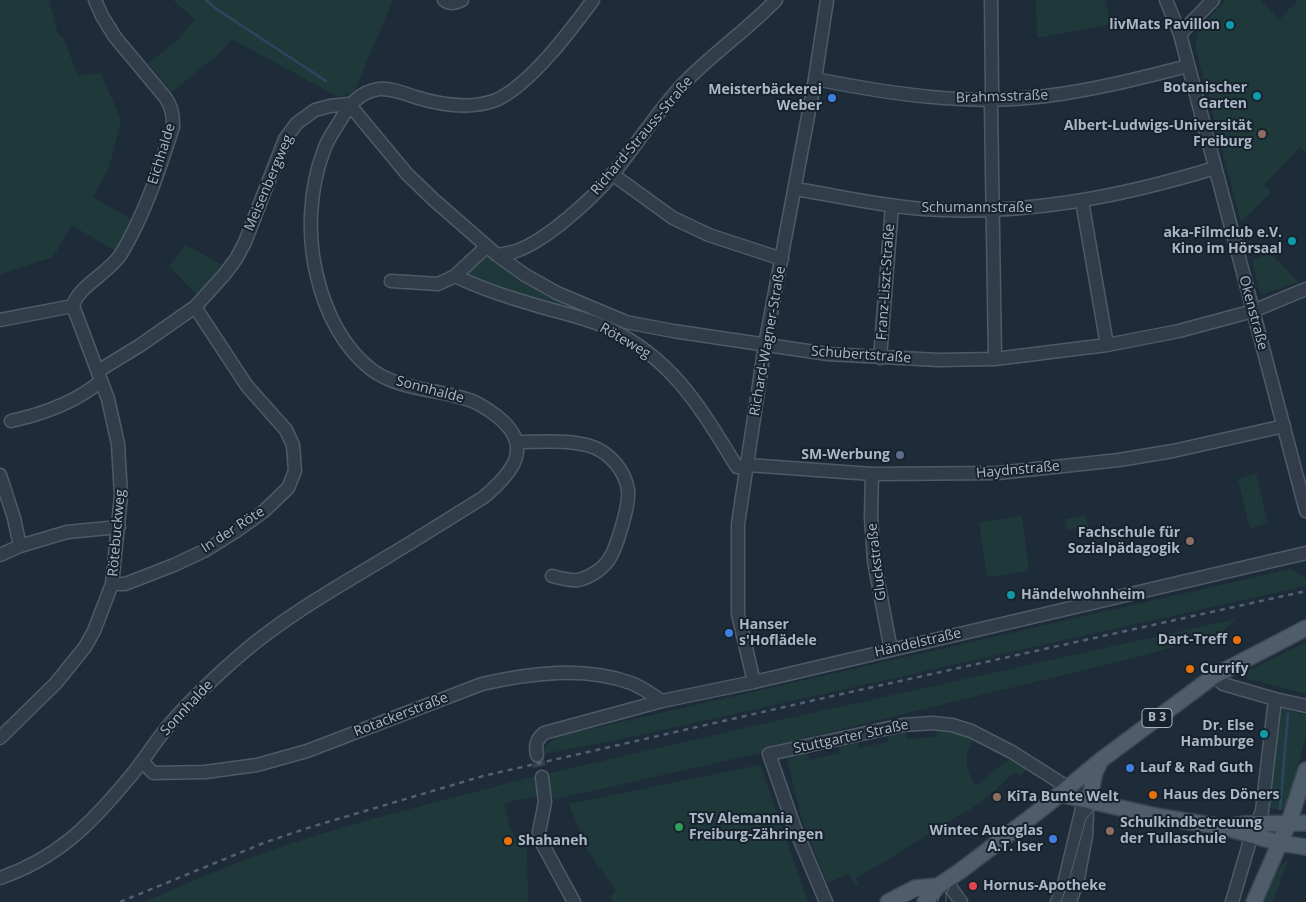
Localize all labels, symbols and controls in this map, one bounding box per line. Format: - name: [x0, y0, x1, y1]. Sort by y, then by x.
- place label: livMats Pavillon: [1109, 17, 1220, 33]
- marker: livMats Pavillon: [1224, 19, 1236, 31]
- street label: Richard-Strauss-Straße: [588, 73, 696, 199]
- place label: Botanischer Garten: [1163, 80, 1247, 112]
- place label: Meisterbäckerei Weber: [708, 82, 822, 114]
- street label: Brahmsstraße: [955, 87, 1049, 107]
- marker: Botanischer Garten: [1251, 90, 1263, 102]
- marker: Meisterbäckerei Weber: [826, 92, 838, 104]
- place label: Albert-Ludwigs-Universität Freiburg: [1064, 118, 1252, 150]
- street label: Eichhalde: [145, 121, 179, 187]
- marker: Albert-Ludwigs-Universität Freiburg: [1256, 128, 1268, 140]
- street label: Meisenbergweg: [241, 132, 297, 234]
- street label: Schumannstraße: [921, 200, 1033, 216]
- street label: Franz-Liszt-Straße: [874, 223, 898, 341]
- place label: aka-Filmclub e.V. Kino im Hörsaal: [1163, 225, 1282, 258]
- marker: aka-Filmclub e.V. Kino im Hörsaal: [1286, 235, 1298, 247]
- street label: Richard-Wagner-Straße: [747, 265, 789, 417]
- street label: Okenstraße: [1235, 274, 1271, 352]
- street label: Röteweg: [596, 320, 654, 362]
- street label: Schubertstraße: [810, 343, 912, 367]
- street label: Sonnhalde: [394, 373, 466, 407]
- place label: SM-Werbung: [801, 447, 890, 463]
- marker: SM-Werbung: [894, 449, 906, 461]
- street label: Haydnstraße: [975, 458, 1061, 482]
- street label: Rötebuckweg: [105, 489, 129, 577]
- street label: In der Röte: [198, 503, 268, 557]
- street label: Gluckstraße: [864, 522, 890, 602]
- place label: Fachschule für Sozialpädagogik: [1068, 525, 1180, 558]
- marker: Fachschule für Sozialpädagogik: [1184, 535, 1196, 547]
- place label: Händelwohnheim: [1021, 587, 1145, 603]
- marker: Händelwohnheim: [1005, 589, 1017, 601]
- place label: Hanser s'Hoflädele: [739, 617, 817, 650]
- street label: Händelstraße: [873, 625, 963, 661]
- marker: Hanser s'Hoflädele: [723, 627, 735, 639]
- place label: Dart-Treff: [1158, 632, 1227, 648]
- marker: Dart-Treff: [1231, 634, 1243, 646]
- place label: Currify: [1200, 661, 1248, 677]
- marker: Currify: [1184, 663, 1196, 675]
- street label: Sonnhalde: [157, 677, 217, 739]
- street label: Rotackerstraße: [352, 689, 450, 741]
- road number: B 3: [1142, 708, 1172, 728]
- street label: Stuttgarter Straße: [792, 717, 910, 757]
- place label: Dr. Else Hamburge: [1180, 718, 1254, 750]
- marker: Dr. Else Hamburge: [1258, 728, 1270, 740]
- place label: Lauf & Rad Guth: [1140, 760, 1254, 776]
- marker: Lauf & Rad Guth: [1124, 762, 1136, 774]
- place label: Haus des Döners: [1163, 787, 1280, 803]
- place label: KiTa Bunte Welt: [1007, 789, 1119, 805]
- marker: Haus des Döners: [1147, 789, 1159, 801]
- marker: KiTa Bunte Welt: [991, 791, 1003, 803]
- place label: TSV Alemannia Freiburg-Zähringen: [689, 811, 823, 844]
- place label: Schulkindbetreuung der Tullaschule: [1120, 815, 1262, 848]
- marker: TSV Alemannia Freiburg-Zähringen: [673, 821, 685, 833]
- place label: Wintec Autoglas A.T. Iser: [930, 823, 1043, 856]
- marker: Schulkindbetreuung der Tullaschule: [1104, 825, 1116, 837]
- place label: Shahaneh: [518, 833, 588, 849]
- marker: Wintec Autoglas A.T. Iser: [1047, 833, 1059, 845]
- marker: Shahaneh: [502, 835, 514, 847]
- place label: Hornus-Apotheke: [983, 878, 1106, 894]
- marker: Hornus-Apotheke: [967, 880, 979, 892]

